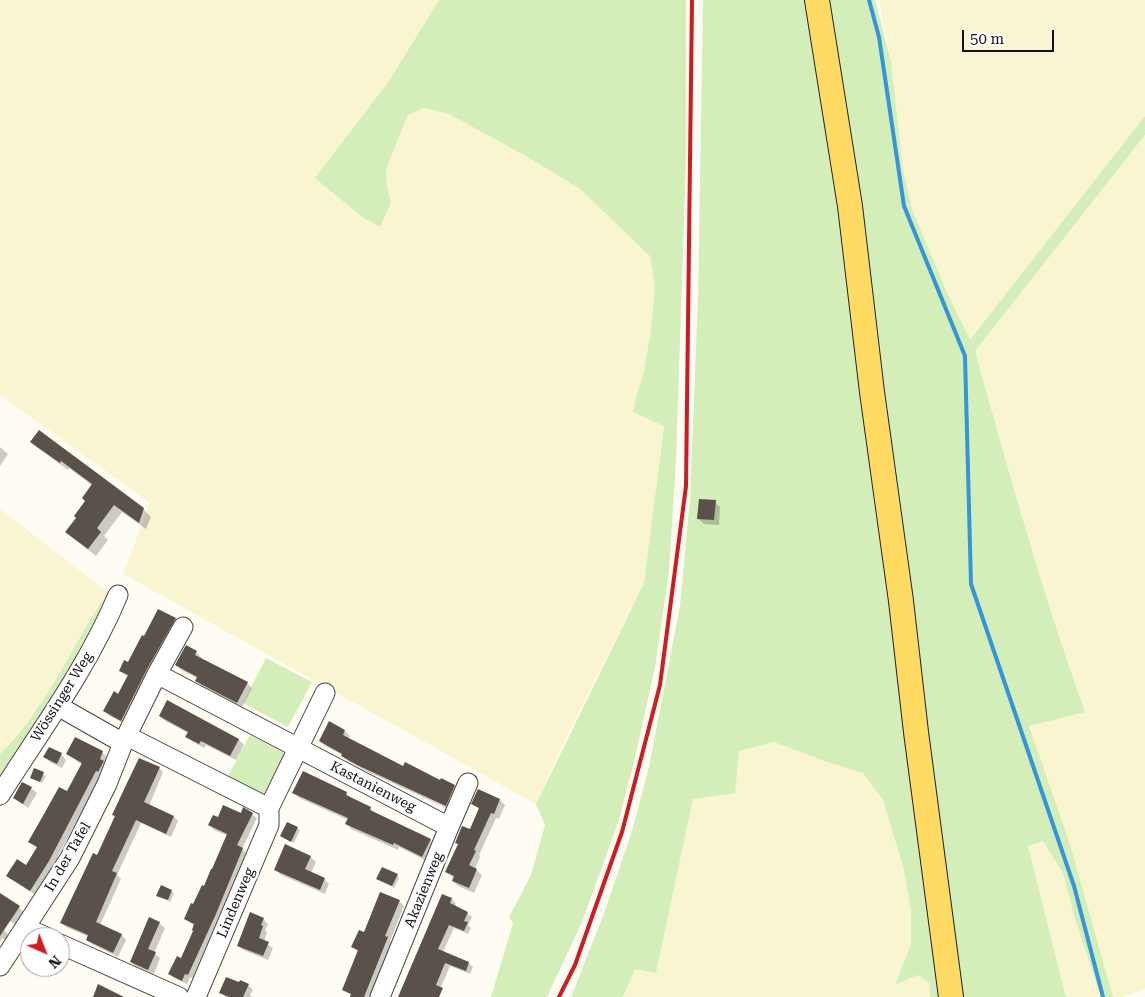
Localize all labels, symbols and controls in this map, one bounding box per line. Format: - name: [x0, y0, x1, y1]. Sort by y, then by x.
- scale bar: [965, 20, 1058, 52]
- text: 50 m: [970, 30, 1004, 48]
- street label: Wössinger Weg: [28, 649, 96, 745]
- street label: Kastanienweg: [327, 758, 419, 816]
- street label: In der Tafel: [41, 819, 95, 895]
- street label: Akazienweg: [401, 850, 447, 930]
- street label: Lindenweg: [214, 865, 258, 941]
- north arrow: [20, 927, 70, 977]
- text: N: [45, 953, 64, 972]

